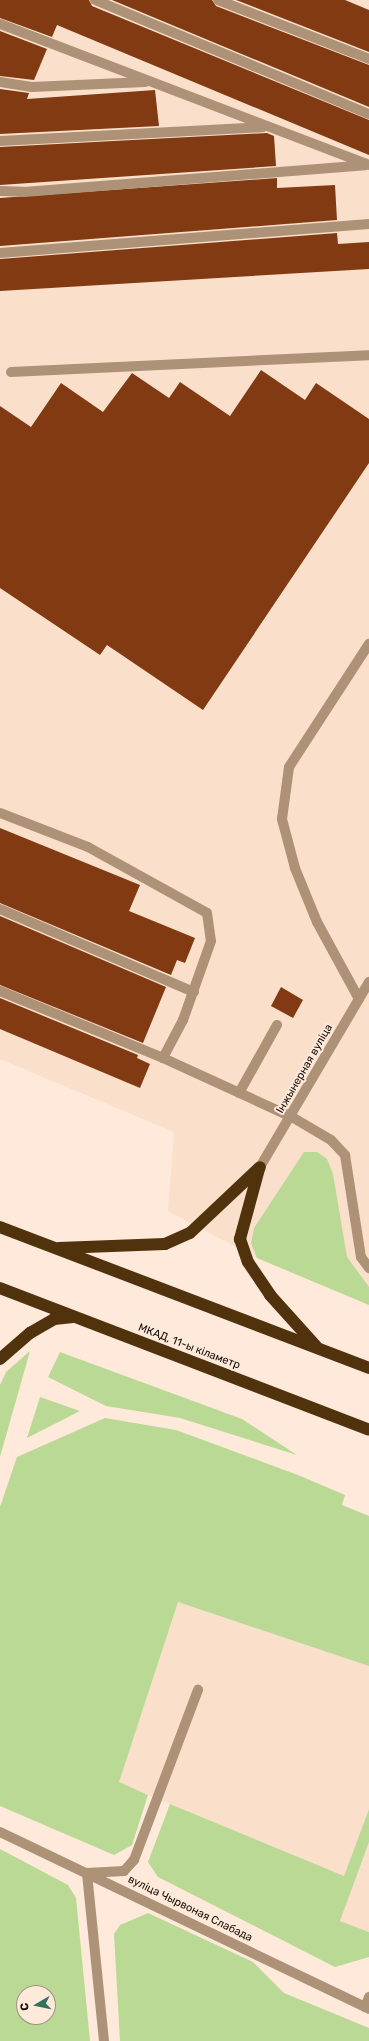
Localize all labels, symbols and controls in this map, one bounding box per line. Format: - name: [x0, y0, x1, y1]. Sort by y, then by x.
- street label: Інжынерная вуліца: [274, 1022, 336, 1116]
- street label: МКАД, 11-ы кіламетр: [136, 1321, 242, 1373]
- street label: вуліца Чырвоная Слабада: [126, 1873, 254, 1945]
- north arrow: [16, 1985, 56, 2025]
- text: С: [18, 2002, 32, 2012]

